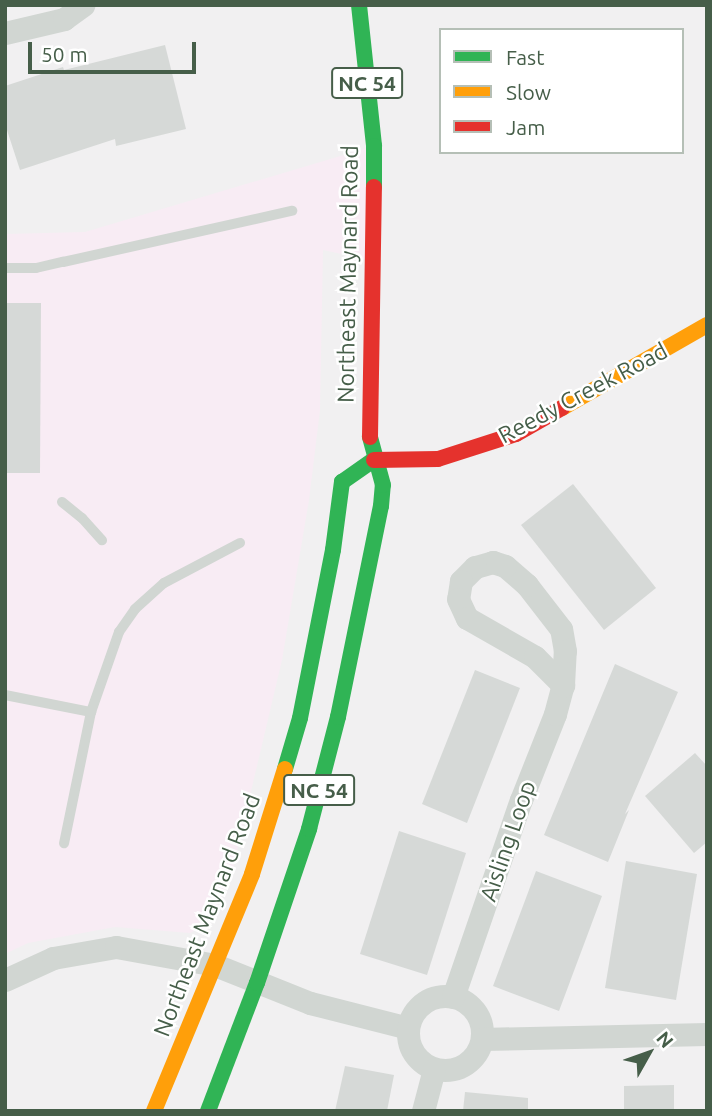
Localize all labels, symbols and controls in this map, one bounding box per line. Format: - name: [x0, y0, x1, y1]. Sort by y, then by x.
- scale bar: [32, 28, 200, 72]
- legend: [439, 28, 684, 154]
- text: 50 m: [41, 42, 88, 66]
- text: Fast: [506, 45, 544, 69]
- road number: NC 54: [330, 66, 404, 100]
- text: Slow: [506, 80, 551, 104]
- text: Jam: [506, 115, 545, 139]
- street label: Northeast Maynard Road: [332, 145, 364, 403]
- street label: Reedy Creek Road: [494, 337, 672, 449]
- road number: NC 54: [282, 772, 356, 808]
- street label: Aisling Loop: [474, 777, 542, 905]
- street label: Northeast Maynard Road: [148, 790, 266, 1040]
- north arrow: [614, 1018, 684, 1088]
- text: N: [652, 1027, 678, 1052]

